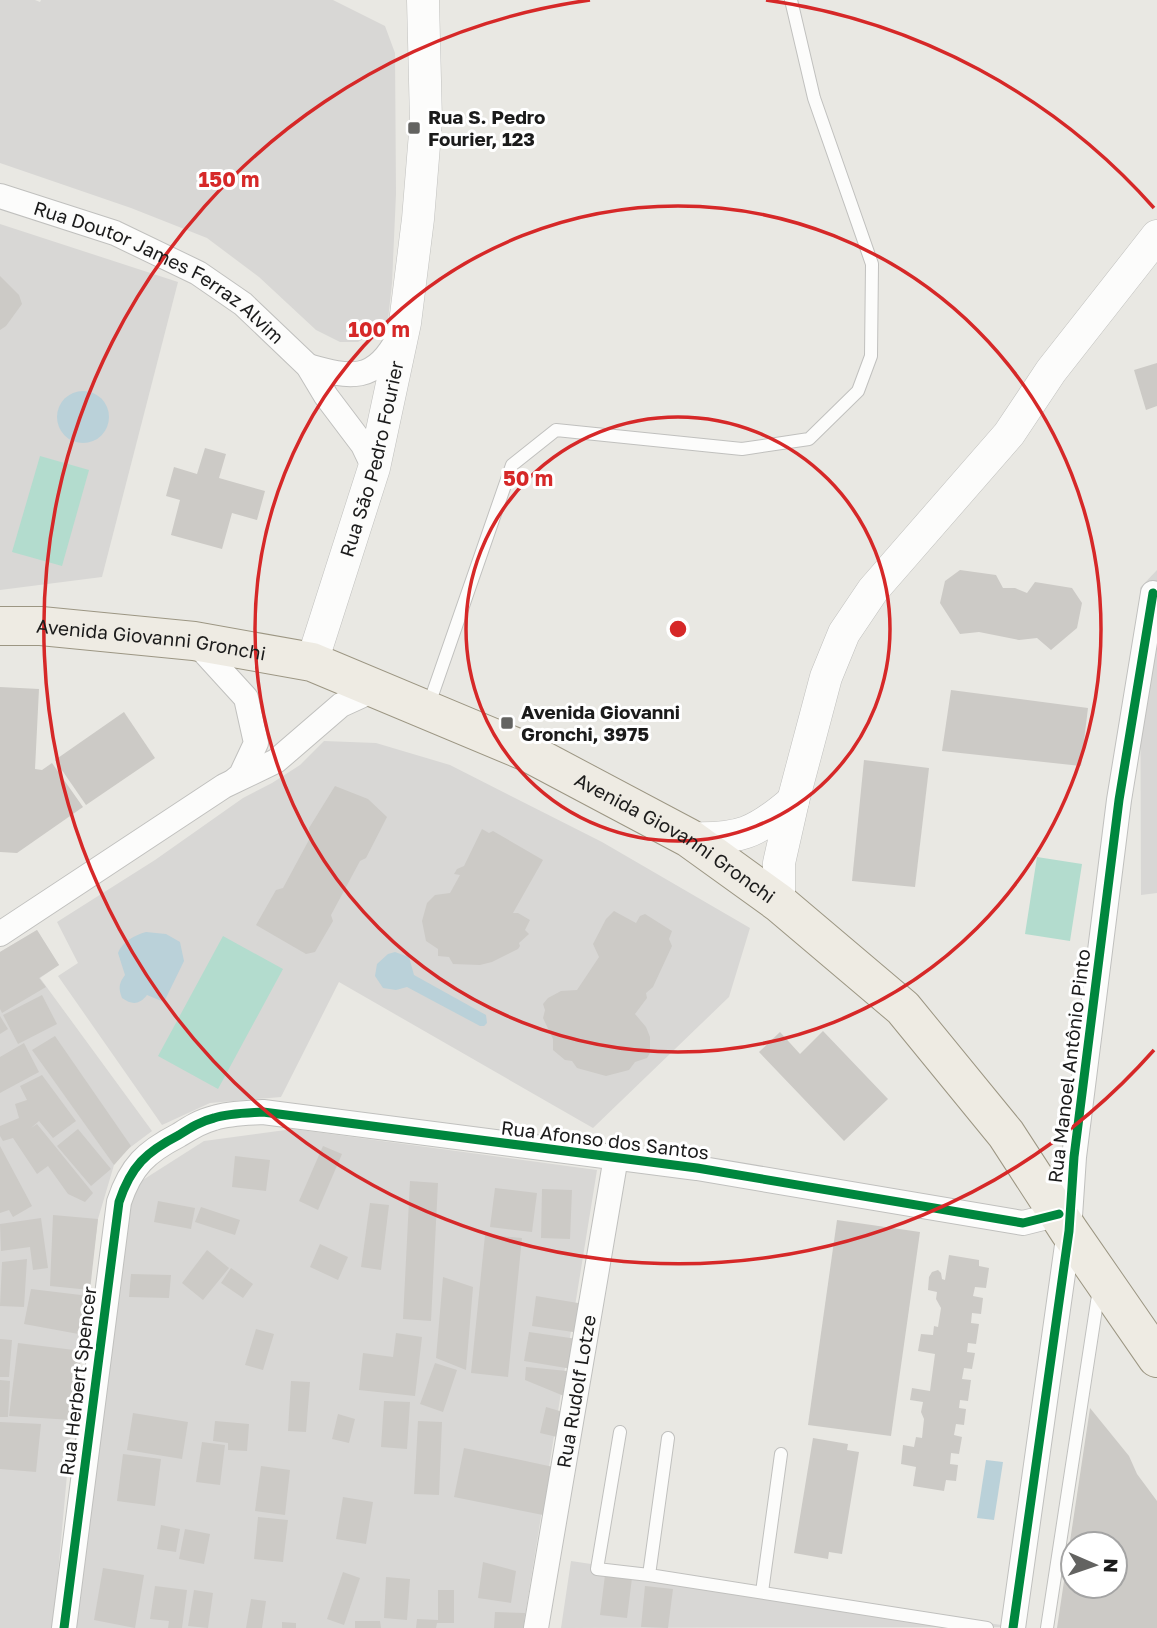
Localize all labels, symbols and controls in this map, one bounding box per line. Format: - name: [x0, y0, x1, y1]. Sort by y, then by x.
- place label: Rua S. Pedro Fourier, 123: [428, 105, 545, 150]
- marker: Rua S. Pedro Fourier, 123: [406, 120, 422, 136]
- text: 150 m: [199, 166, 259, 192]
- street label: Rua Doutor James Ferraz Alvim: [31, 196, 289, 348]
- text: 100 m: [348, 316, 410, 342]
- street label: Rua São Pedro Fourier: [334, 358, 408, 560]
- text: 50 m: [503, 465, 553, 491]
- street label: Avenida Giovanni Gronchi: [35, 614, 268, 665]
- centre of rings: [666, 617, 690, 641]
- place label: Avenida Giovanni Gronchi, 3975: [521, 700, 680, 745]
- marker: Avenida Giovanni Gronchi, 3975: [499, 715, 515, 731]
- street label: Avenida Giovanni Gronchi: [571, 768, 780, 908]
- street label: Rua Manoel Antônio Pinto: [1043, 948, 1094, 1184]
- street label: Rua Afonso dos Santos: [500, 1115, 710, 1164]
- street label: Rua Herbert Spencer: [54, 1284, 101, 1477]
- street label: Rua Rudolf Lotze: [551, 1313, 600, 1470]
- north arrow: [1059, 1530, 1129, 1600]
- text: N: [1100, 1558, 1123, 1573]

